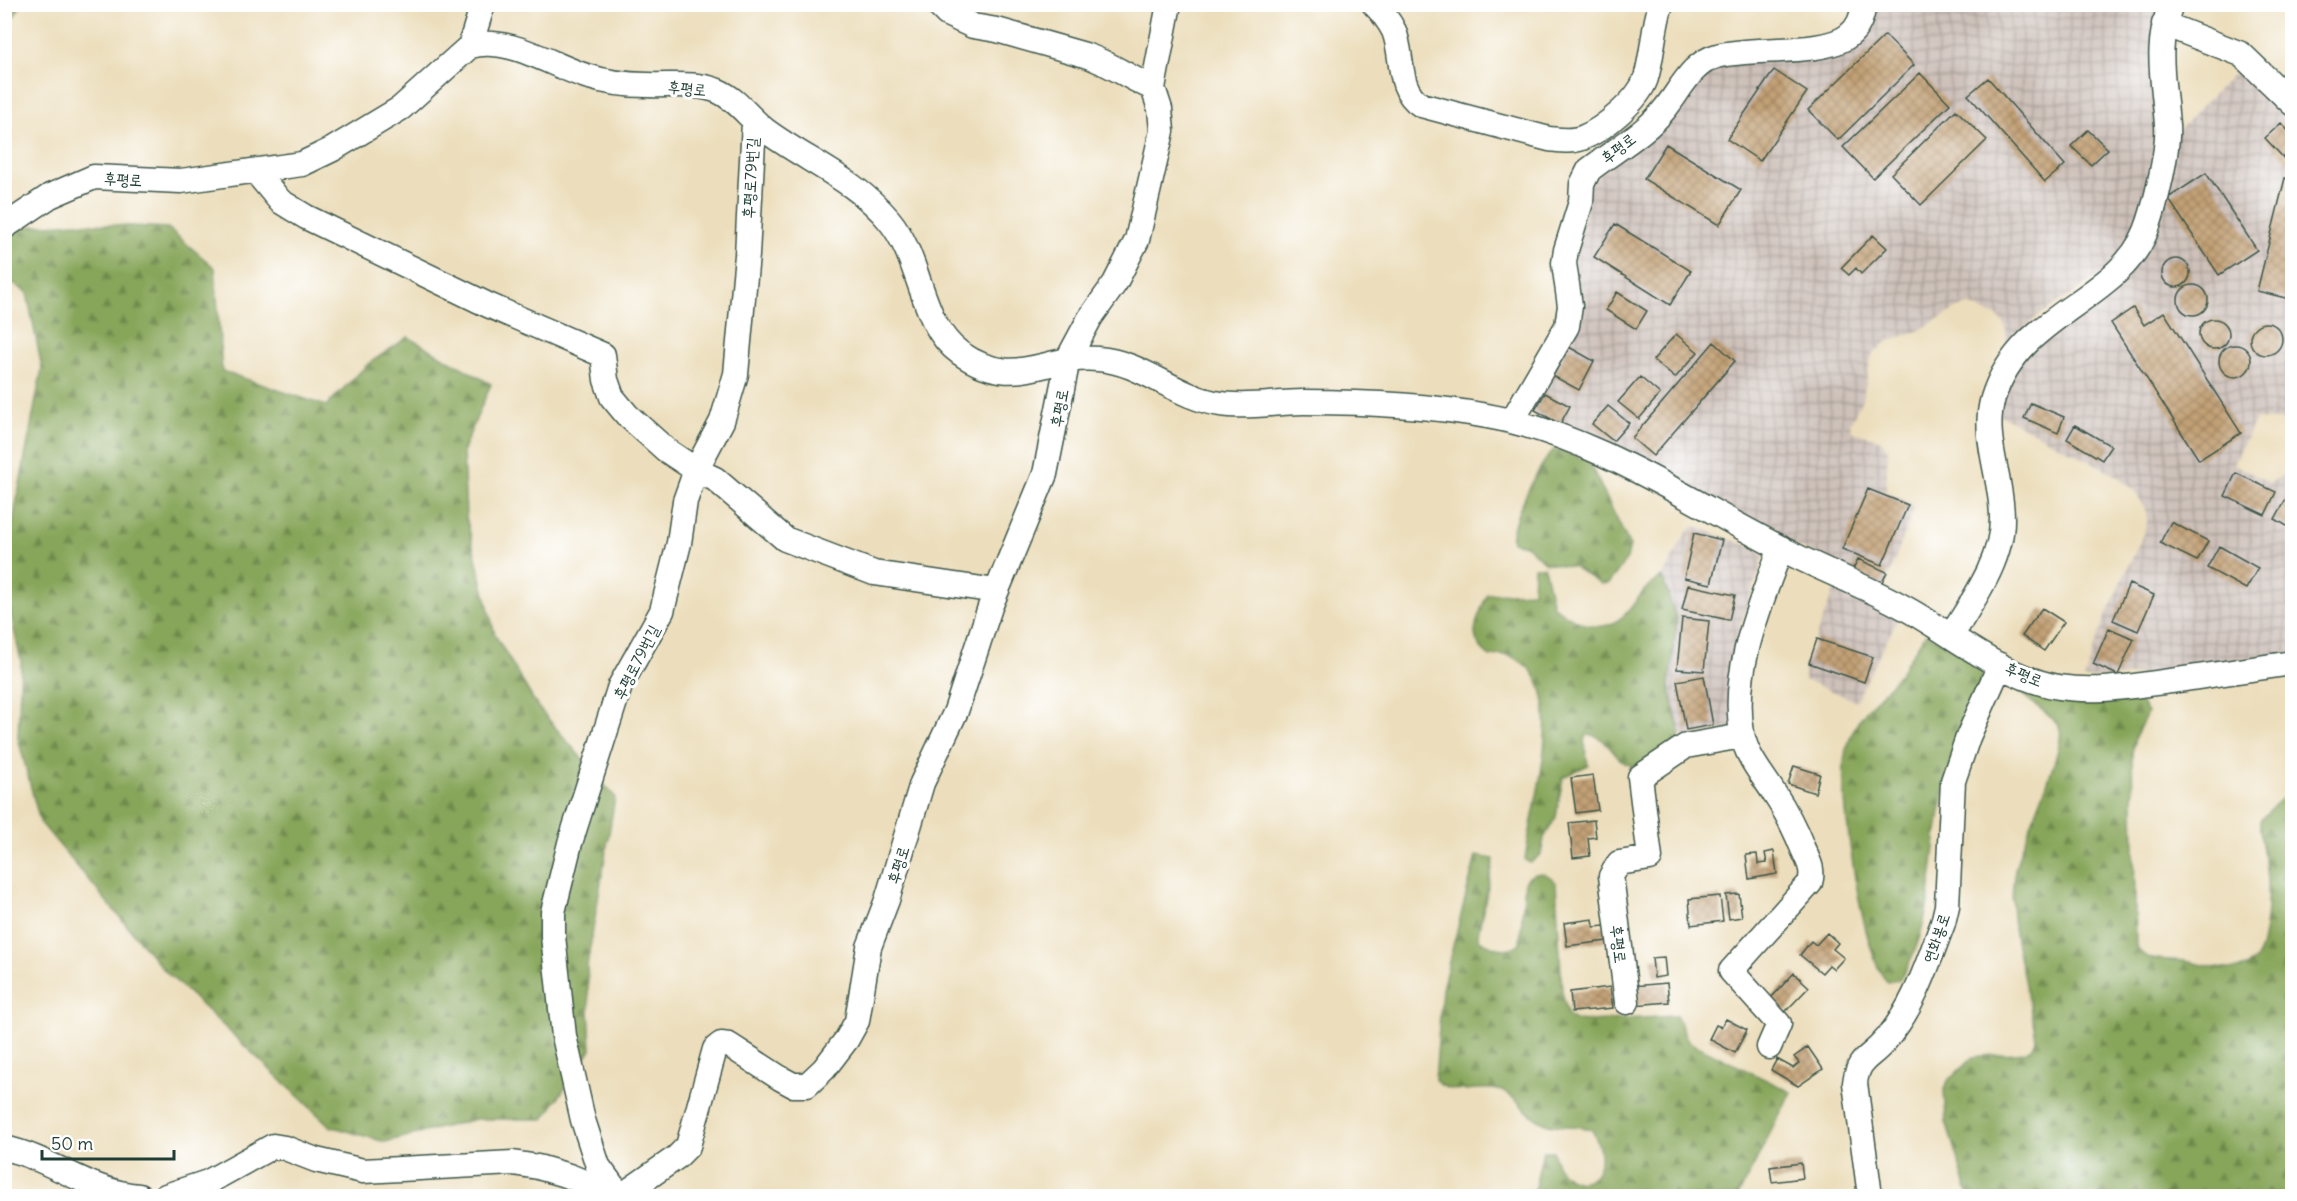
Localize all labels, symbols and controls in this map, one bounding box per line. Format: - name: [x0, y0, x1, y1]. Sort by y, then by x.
- street label: 후평로: [667, 76, 707, 100]
- street label: 후평로: [1597, 128, 1639, 168]
- street label: 후평로79번길: [738, 137, 762, 219]
- street label: 후평로: [103, 168, 143, 190]
- street label: 후평로: [1046, 387, 1072, 429]
- street label: 후평로79번길: [609, 621, 663, 703]
- street label: 후평로: [2002, 657, 2046, 691]
- street label: 후평로: [883, 844, 913, 886]
- street label: 연화봉로: [1918, 910, 1954, 966]
- street label: 후평로: [1607, 924, 1631, 964]
- scale bar: [42, 1123, 174, 1161]
- text: 50 m: [51, 1132, 93, 1155]

